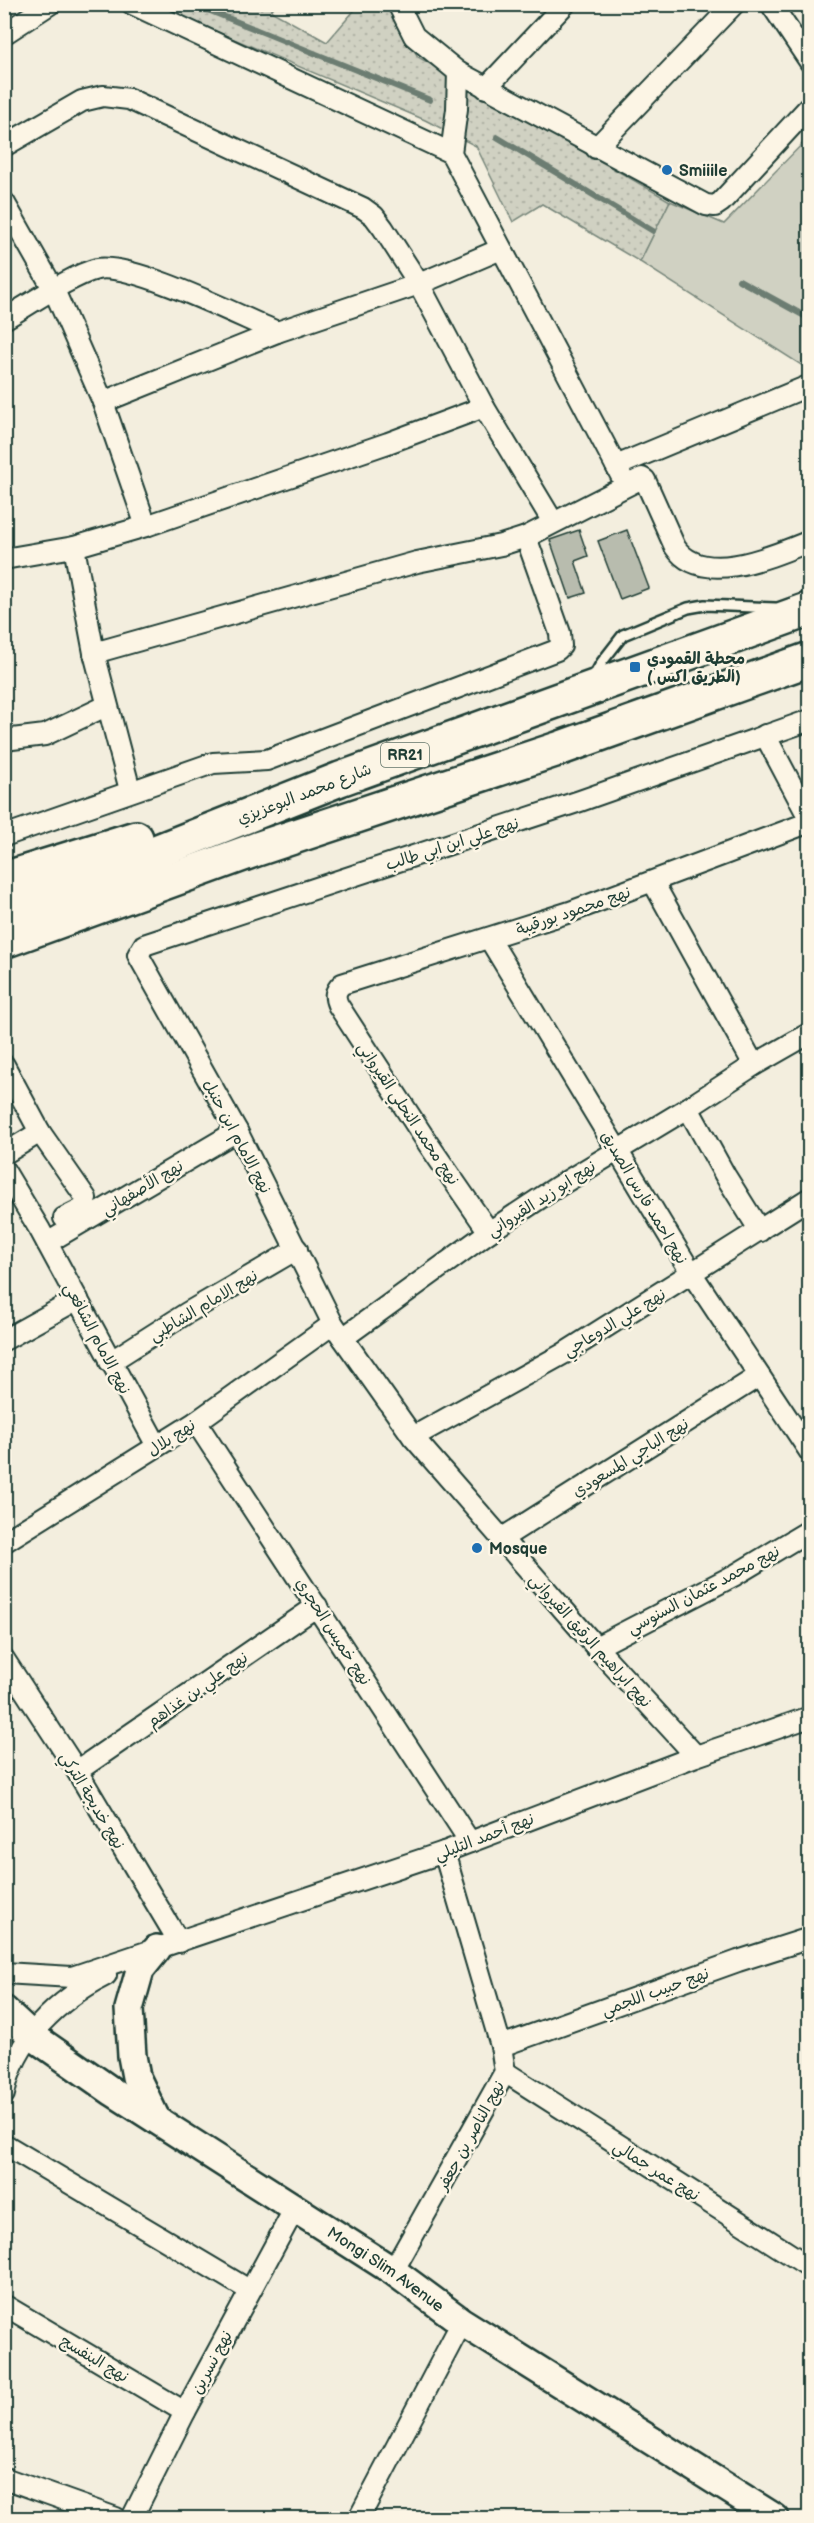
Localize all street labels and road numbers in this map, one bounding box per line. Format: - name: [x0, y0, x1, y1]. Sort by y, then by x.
- road number: RR21: [381, 743, 429, 767]
- street label: شارع محمد البوعزيزي: [235, 760, 375, 830]
- street label: نهج علي ابن ابي طالب: [383, 814, 523, 879]
- street label: نهج محمود بورقيبة: [514, 883, 633, 940]
- street label: نهج محمد النحلي القيرواني: [349, 1039, 463, 1191]
- street label: نهج الامام ابن حنبل: [197, 1076, 275, 1198]
- street label: نهج احمد فارس الصديق: [596, 1128, 691, 1268]
- street label: نهج الأصفهاني: [98, 1155, 189, 1223]
- street label: نهج ابو زيد القيرواني: [484, 1157, 602, 1245]
- street label: نهج الامام الشاطبي: [146, 1266, 264, 1350]
- street label: نهج الامام الشافعي: [56, 1280, 134, 1399]
- street label: نهج علي الدوعاجي: [560, 1285, 672, 1365]
- street label: نهج الباجي المسعودي: [569, 1415, 695, 1505]
- street label: نهج بلال: [144, 1416, 199, 1461]
- street label: نهج محمد عثمان السنوسي: [624, 1542, 785, 1642]
- street label: نهج ابراهيم الرقيق القيرواني: [522, 1570, 655, 1714]
- street label: نهج خميس الحجري: [290, 1575, 375, 1690]
- street label: نهج علي بن غذاهم: [144, 1648, 254, 1735]
- street label: نهج خديجة التركي: [52, 1749, 128, 1855]
- street label: نهج أحمد التليلي: [432, 1810, 538, 1869]
- street label: نهج حبيب اللجمي: [599, 1964, 713, 2024]
- street label: نهج الناصر بن جعفر: [432, 2078, 509, 2195]
- street label: نهج عمر جمالي: [607, 2137, 703, 2209]
- street label: Mongi Slim Avenue: [323, 2224, 448, 2317]
- street label: نهج نسرين: [188, 2328, 237, 2398]
- street label: نهج البنفسج: [57, 2332, 132, 2387]

